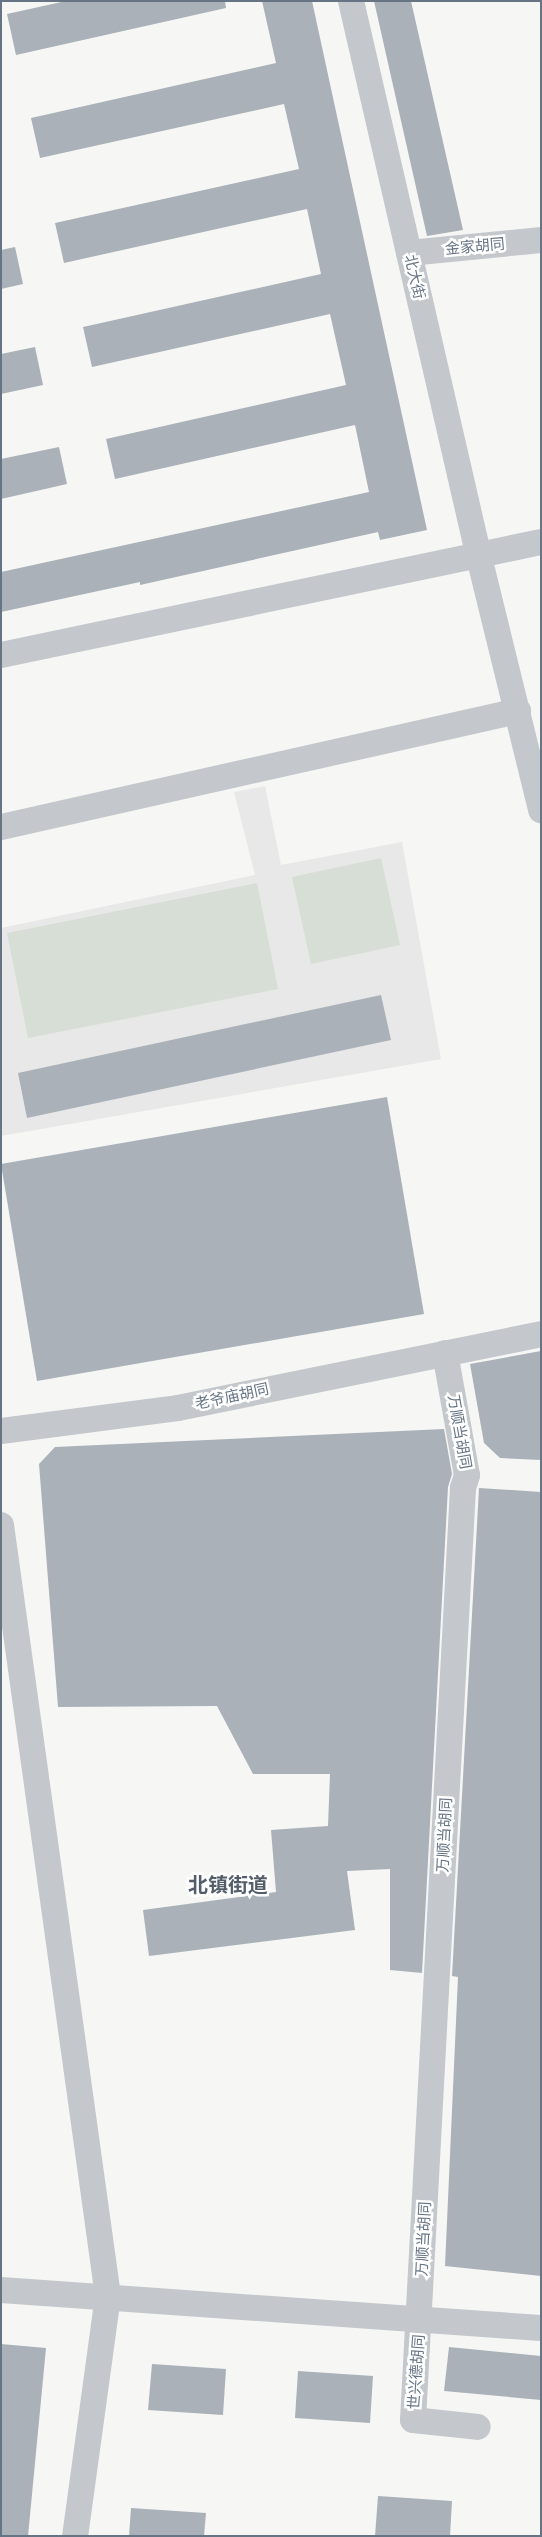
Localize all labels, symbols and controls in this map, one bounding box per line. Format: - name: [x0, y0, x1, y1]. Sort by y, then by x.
- street label: 金家胡同: [444, 235, 506, 259]
- street label: 北大街: [400, 253, 428, 301]
- street label: 老爷庙胡同: [193, 1380, 271, 1414]
- street label: 万顺当胡同: [444, 1394, 474, 1470]
- street label: 万顺当胡同: [434, 1797, 456, 1873]
- district label: 北镇街道: [188, 1873, 268, 1897]
- street label: 万顺当胡同: [413, 2201, 435, 2277]
- street label: 世兴德胡同: [405, 2334, 429, 2410]

